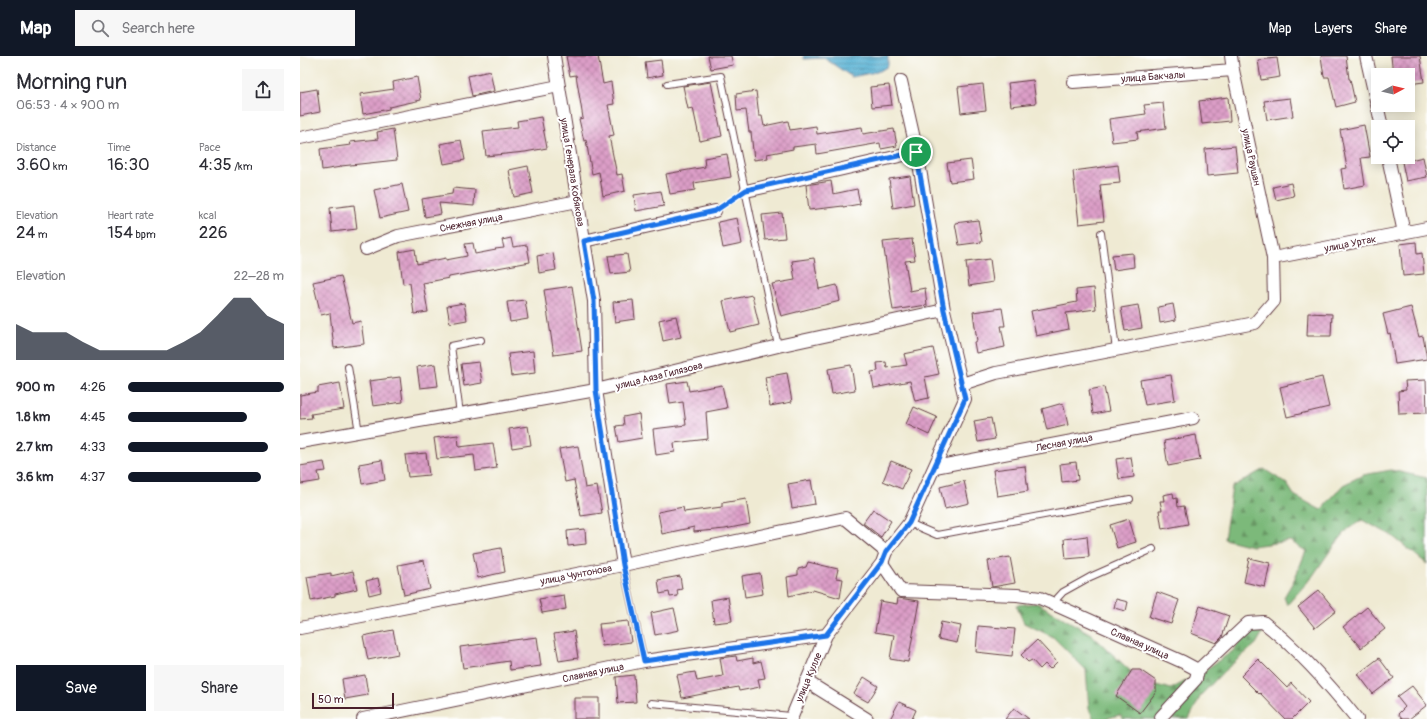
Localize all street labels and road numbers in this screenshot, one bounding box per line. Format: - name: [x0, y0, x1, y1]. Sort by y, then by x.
- street label: улица Бакчалы: [1120, 69, 1186, 85]
- street label: улица Генерала Кобякова: [557, 116, 587, 228]
- street label: улица Раушан: [1239, 127, 1263, 187]
- street label: Снежная улица: [439, 211, 504, 235]
- street label: улица Уртак: [1322, 233, 1377, 255]
- street label: улица Аяза Гилязова: [614, 359, 704, 393]
- street label: Лесная улица: [1034, 432, 1094, 455]
- street label: улица Чунтонова: [538, 562, 613, 588]
- street label: Славная улица: [1109, 626, 1171, 662]
- street label: улица Кулле: [793, 651, 825, 705]
- street label: Славная улица: [561, 661, 625, 685]

